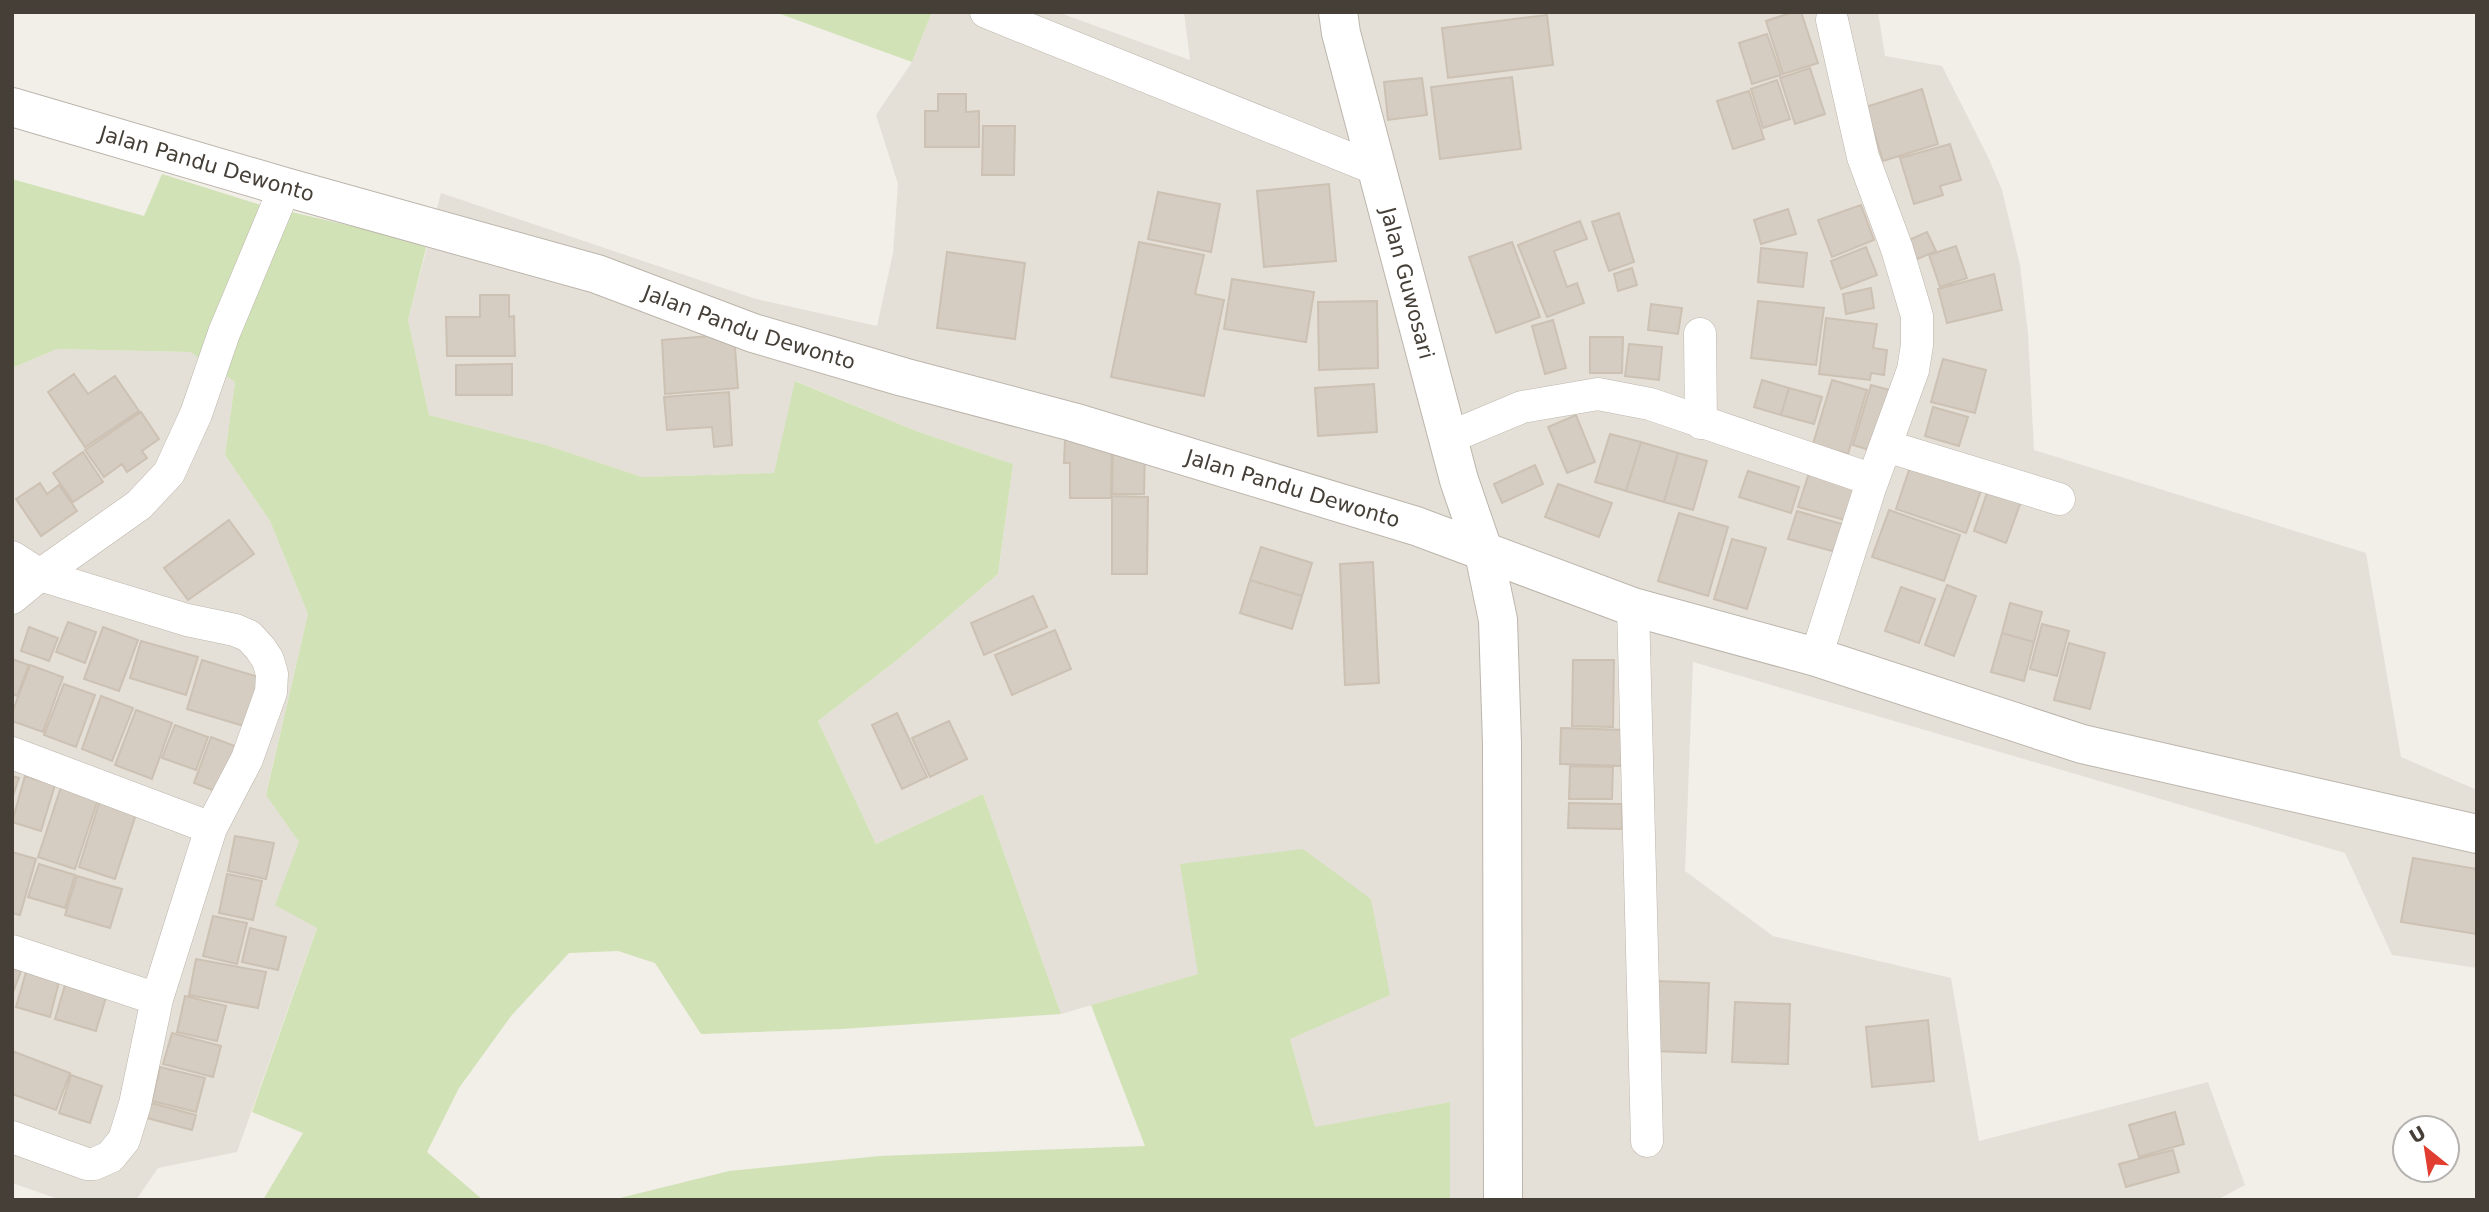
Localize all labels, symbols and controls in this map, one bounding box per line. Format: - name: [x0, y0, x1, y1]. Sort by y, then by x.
- street label: Jalan Pandu Dewonto: [95, 121, 317, 207]
- street label: Jalan Guwosari: [1375, 203, 1439, 362]
- street label: Jalan Pandu Dewonto: [638, 280, 858, 374]
- street label: Jalan Pandu Dewonto: [1181, 444, 1403, 532]
- north arrow: [2391, 1114, 2461, 1184]
- text: U: [2405, 1121, 2430, 1148]

